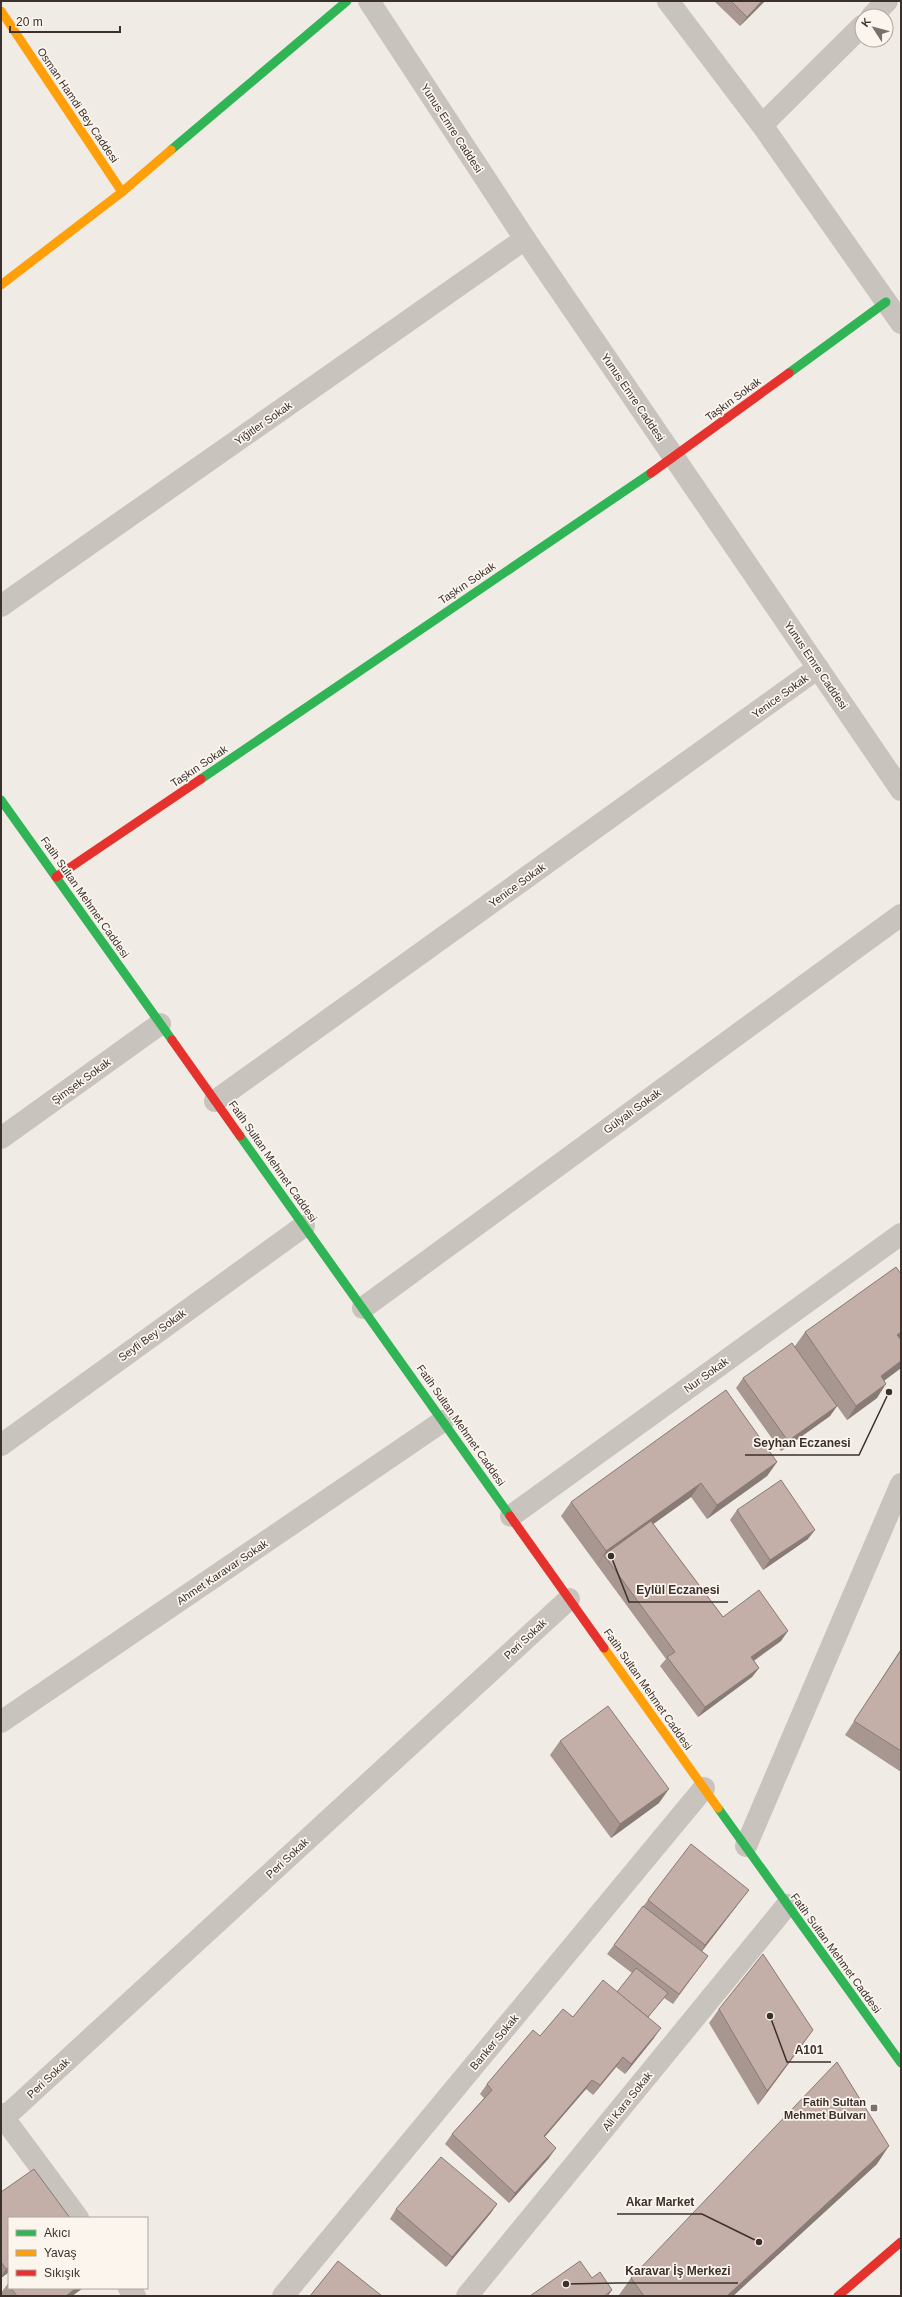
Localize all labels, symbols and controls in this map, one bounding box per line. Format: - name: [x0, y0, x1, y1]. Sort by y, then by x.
- scale bar: [10, 8, 120, 34]
- north arrow: [854, 8, 894, 48]
- text: 20 m: [16, 15, 43, 29]
- text: K: [859, 15, 873, 29]
- street label: Osman Hamdi Bey Caddesi: [35, 45, 121, 165]
- street label: Yunus Emre Caddesi: [419, 81, 485, 175]
- street label: Yunus Emre Caddesi: [599, 351, 667, 443]
- street label: Taşkın Sokak: [703, 375, 763, 423]
- street label: Yiğitler Sokak: [232, 399, 294, 447]
- street label: Taşkın Sokak: [437, 559, 498, 606]
- street label: Yunus Emre Caddesi: [782, 619, 850, 711]
- street label: Yenice Sokak: [750, 671, 811, 720]
- street label: Taşkın Sokak: [169, 742, 230, 789]
- street label: Fatih Sultan Mehmet Caddesi: [39, 834, 131, 960]
- street label: Yenice Sokak: [487, 860, 548, 909]
- street label: Şimşek Sokak: [49, 1055, 113, 1106]
- street label: Gülyalı Sokak: [601, 1086, 663, 1136]
- street label: Fatih Sultan Mehmet Caddesi: [227, 1098, 319, 1224]
- street label: Seyfi Bey Sokak: [116, 1306, 188, 1363]
- street label: Nur Sokak: [682, 1355, 731, 1395]
- street label: Fatih Sultan Mehmet Caddesi: [415, 1362, 507, 1488]
- callout: Seyhan Eczanesi: [745, 1431, 859, 1455]
- text: Seyhan Eczanesi: [753, 1436, 851, 1450]
- street label: Ahmet Karavar Sokak: [174, 1537, 270, 1607]
- callout: Eylül Eczanesi: [629, 1578, 728, 1602]
- text: Eylül Eczanesi: [636, 1583, 720, 1597]
- street label: Peri Sokak: [501, 1616, 549, 1662]
- street label: Fatih Sultan Mehmet Caddesi: [602, 1626, 694, 1752]
- street label: Peri Sokak: [263, 1835, 311, 1881]
- street label: Fatih Sultan Mehmet Caddesi: [789, 1891, 883, 2015]
- street label: Banker Sokak: [467, 2012, 521, 2072]
- callout: A101: [787, 2038, 831, 2062]
- text: A101: [795, 2043, 824, 2057]
- street label: Peri Sokak: [24, 2055, 72, 2101]
- street label: Ali Kara Sokak: [600, 2069, 655, 2133]
- place label: Fatih Sultan Mehmet Bulvarı: [784, 2096, 866, 2121]
- marker: Fatih Sultan Mehmet Bulvarı: [869, 2103, 879, 2113]
- callout: Akar Market: [617, 2190, 702, 2214]
- text: Akar Market: [626, 2195, 694, 2209]
- legend: [8, 2217, 148, 2289]
- text: Akıcı: [44, 2226, 71, 2240]
- text: Yavaş: [44, 2246, 76, 2260]
- callout: Karavar İş Merkezi: [617, 2259, 738, 2283]
- text: Karavar İş Merkezi: [625, 2263, 731, 2278]
- text: Sıkışık: [44, 2266, 81, 2280]

